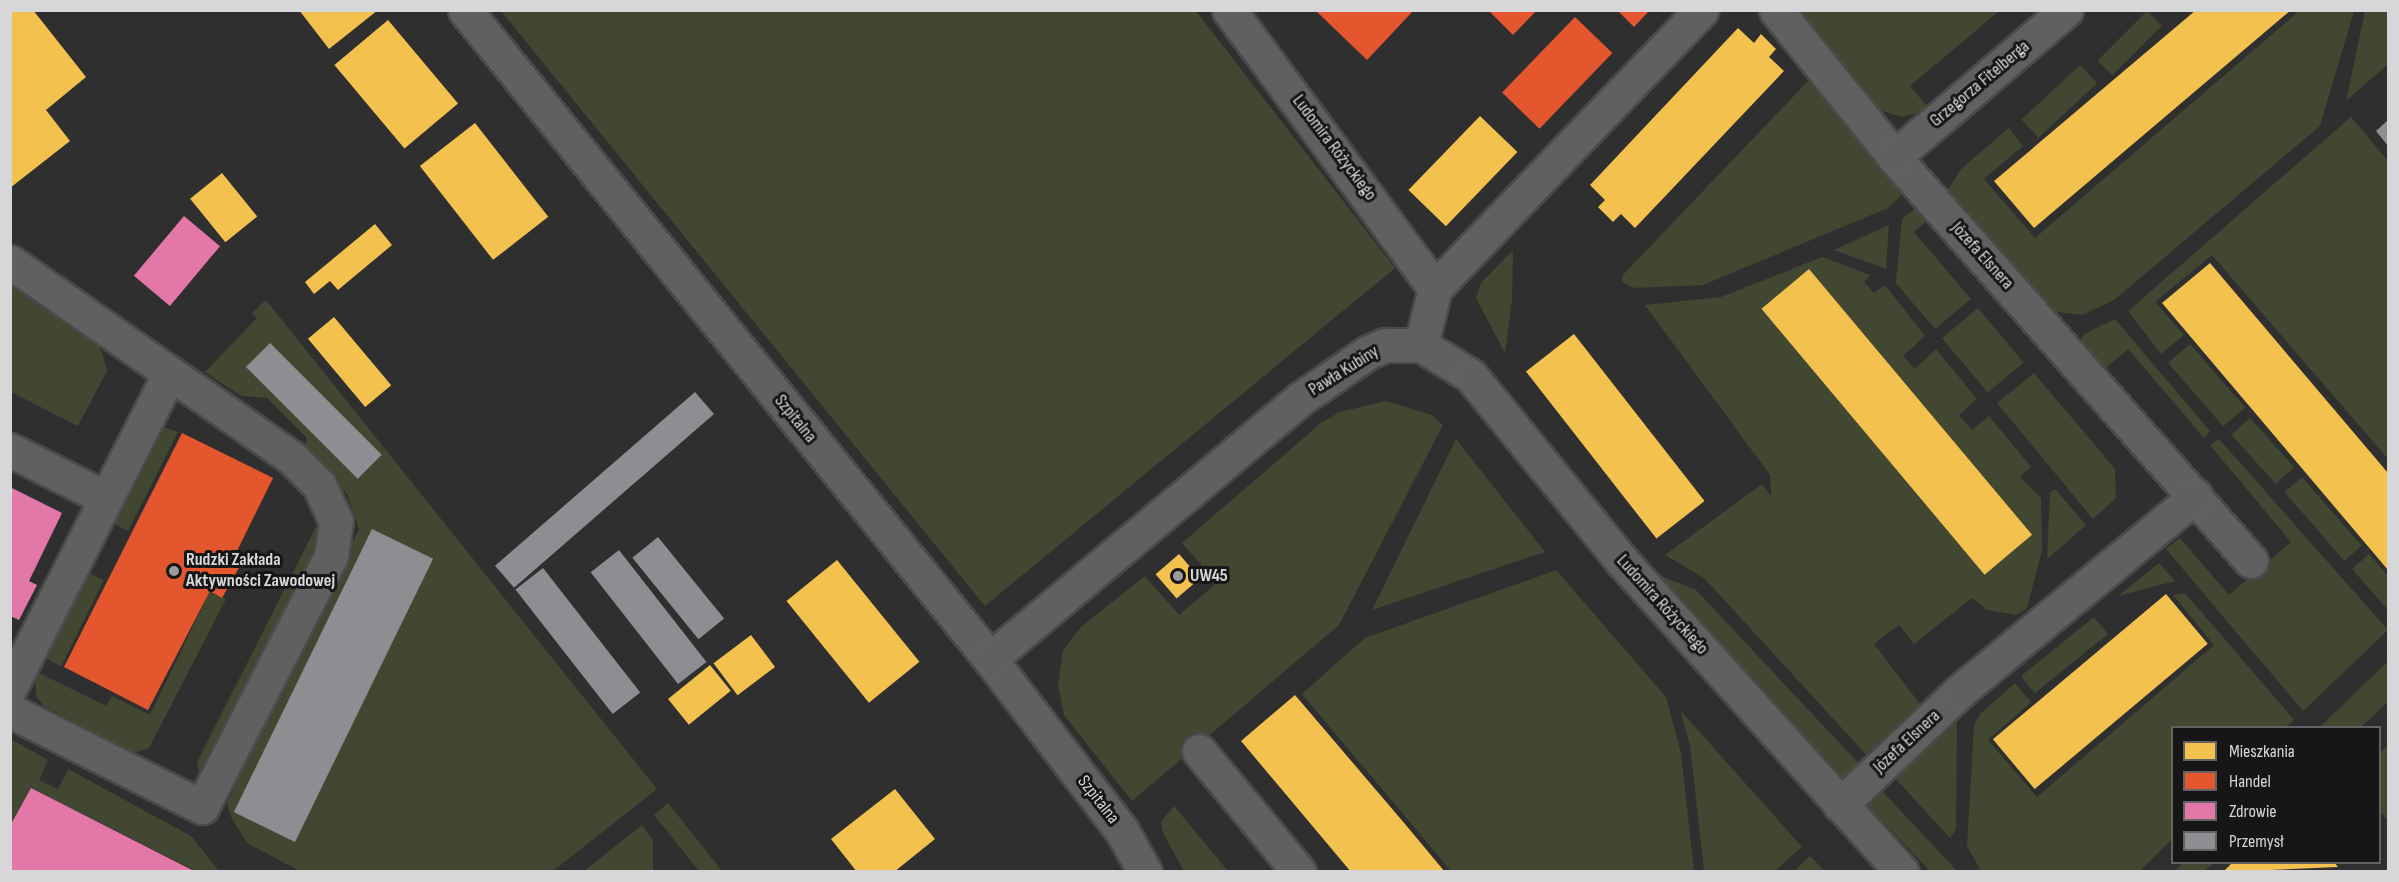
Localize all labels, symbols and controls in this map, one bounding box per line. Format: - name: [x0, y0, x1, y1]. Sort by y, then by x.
- street label: Grzegorza Fitelberga: [1926, 36, 2034, 132]
- street label: Ludomira Różyckiego: [1287, 91, 1381, 205]
- street label: Józefa Elsnera: [1946, 218, 2018, 294]
- street label: Pawła Kubiny: [1305, 341, 1383, 401]
- street label: Szpitalna: [769, 391, 821, 447]
- place label: Rudzki Zakłada Aktywności Zawodowej: [186, 550, 335, 592]
- street label: Ludomira Różyckiego: [1612, 551, 1712, 659]
- marker: Rudzki Zakłada Aktywności Zawodowej: [167, 564, 181, 578]
- place label: UW45: [1190, 565, 1228, 587]
- marker: UW45: [1171, 569, 1185, 583]
- street label: Józefa Elsnera: [1869, 706, 1945, 778]
- legend: [2171, 726, 2381, 864]
- text: Mieszkania: [2229, 741, 2295, 762]
- text: Handel: [2229, 771, 2271, 792]
- street label: Szpitalna: [1072, 772, 1124, 828]
- text: Zdrowie: [2229, 801, 2277, 822]
- text: Przemysł: [2229, 831, 2284, 852]

